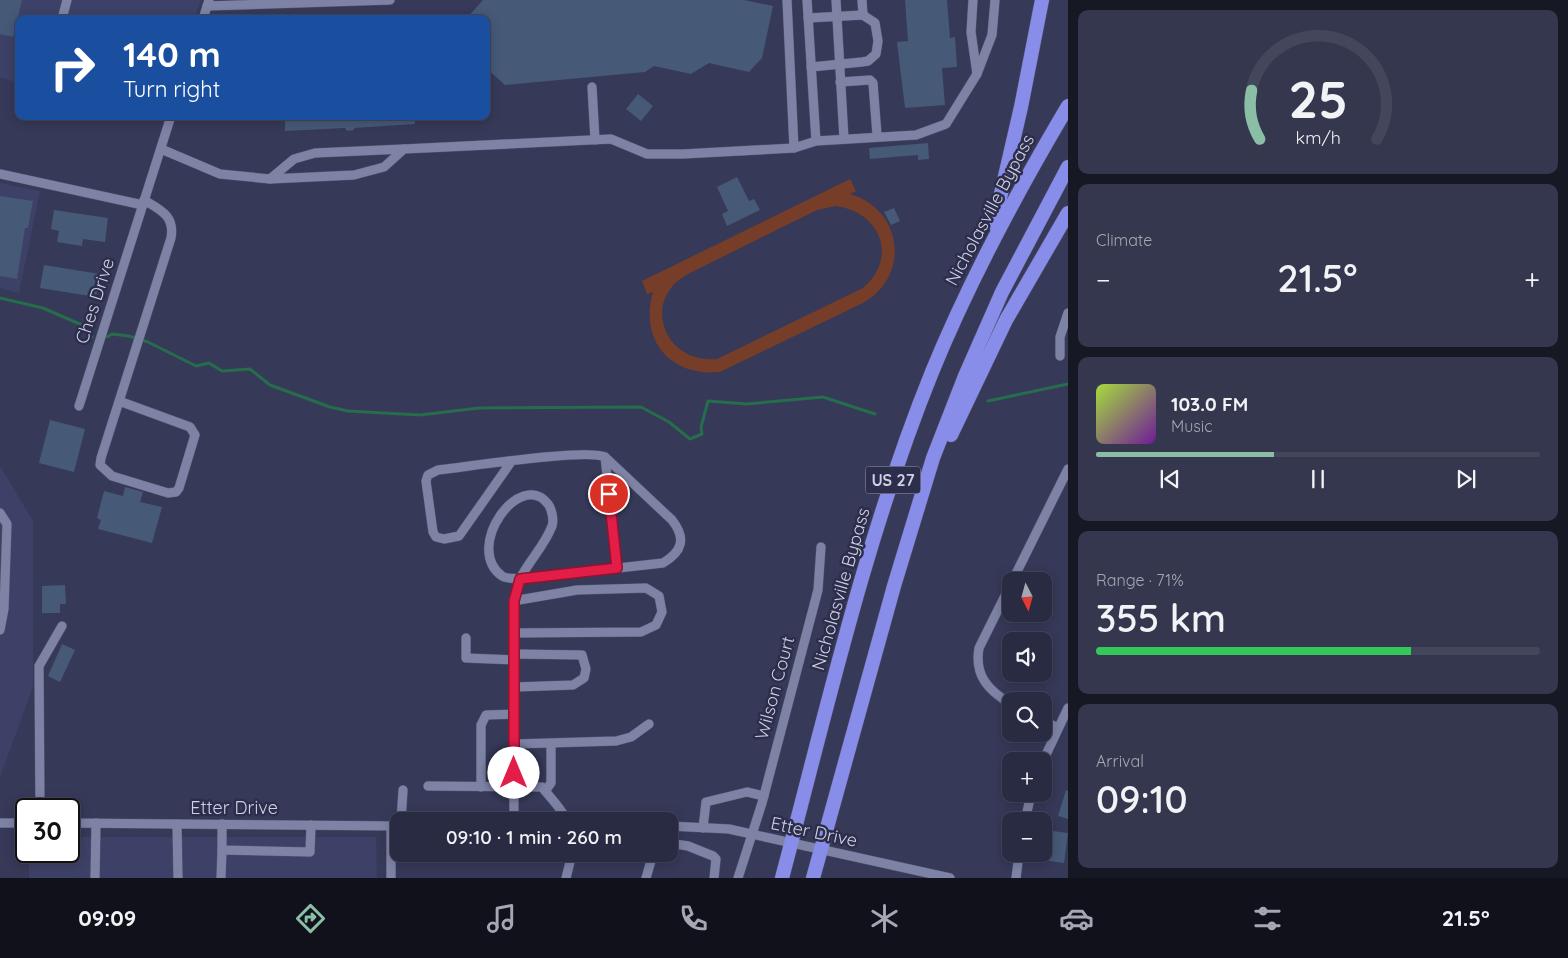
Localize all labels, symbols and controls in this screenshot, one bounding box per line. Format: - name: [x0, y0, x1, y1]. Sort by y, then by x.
- text: 140 m: [123, 32, 221, 76]
- icon: right: [40, 35, 105, 100]
- text: 25: [1288, 66, 1348, 131]
- text: Turn right: [123, 75, 220, 103]
- text: km/h: [1295, 126, 1341, 148]
- street label: Nicholasville Bypass: [940, 130, 1039, 289]
- text: Climate: [1096, 230, 1152, 250]
- text: 21.5°: [1277, 254, 1358, 302]
- street label: Ches Drive: [70, 255, 119, 347]
- text: −: [1096, 262, 1111, 297]
- text: +: [1524, 262, 1540, 297]
- text: 103.0 FM: [1171, 392, 1248, 416]
- text: Music: [1171, 416, 1213, 436]
- icon: previous: [1156, 465, 1184, 493]
- icon: pause: [1304, 465, 1332, 493]
- icon: next: [1452, 465, 1480, 493]
- road number: US 27: [866, 466, 920, 494]
- pin: [588, 473, 630, 515]
- icon: arrive: [595, 480, 623, 508]
- street label: Nicholasville Bypass: [806, 505, 875, 673]
- text: Range · 71%: [1096, 570, 1184, 590]
- north arrow: [1002, 572, 1052, 622]
- map controls: [1002, 572, 1052, 862]
- text: 355 km: [1096, 594, 1226, 642]
- button: sound: [1002, 632, 1052, 682]
- street label: Wilson Court: [750, 634, 799, 742]
- button: search: [1002, 692, 1052, 742]
- position arrow: [487, 746, 539, 798]
- text: Arrival: [1096, 751, 1144, 771]
- button: +: [1002, 752, 1052, 802]
- text: 09:10: [1096, 775, 1188, 823]
- street label: Etter Drive: [190, 796, 278, 819]
- speed limit sign: 30: [15, 798, 80, 863]
- street label: Etter Drive: [769, 811, 859, 852]
- button: −: [1002, 812, 1052, 862]
- text: 09:10 · 1 min · 260 m: [446, 825, 622, 849]
- icon: directions: [293, 901, 328, 936]
- icon: music: [484, 901, 519, 936]
- icon: phone: [676, 901, 711, 936]
- icon: climate: [867, 901, 902, 936]
- icon: car: [1059, 901, 1094, 936]
- icon: filters: [1250, 901, 1285, 936]
- text: 09:09: [78, 904, 136, 932]
- text: 21.5°: [1442, 904, 1490, 932]

